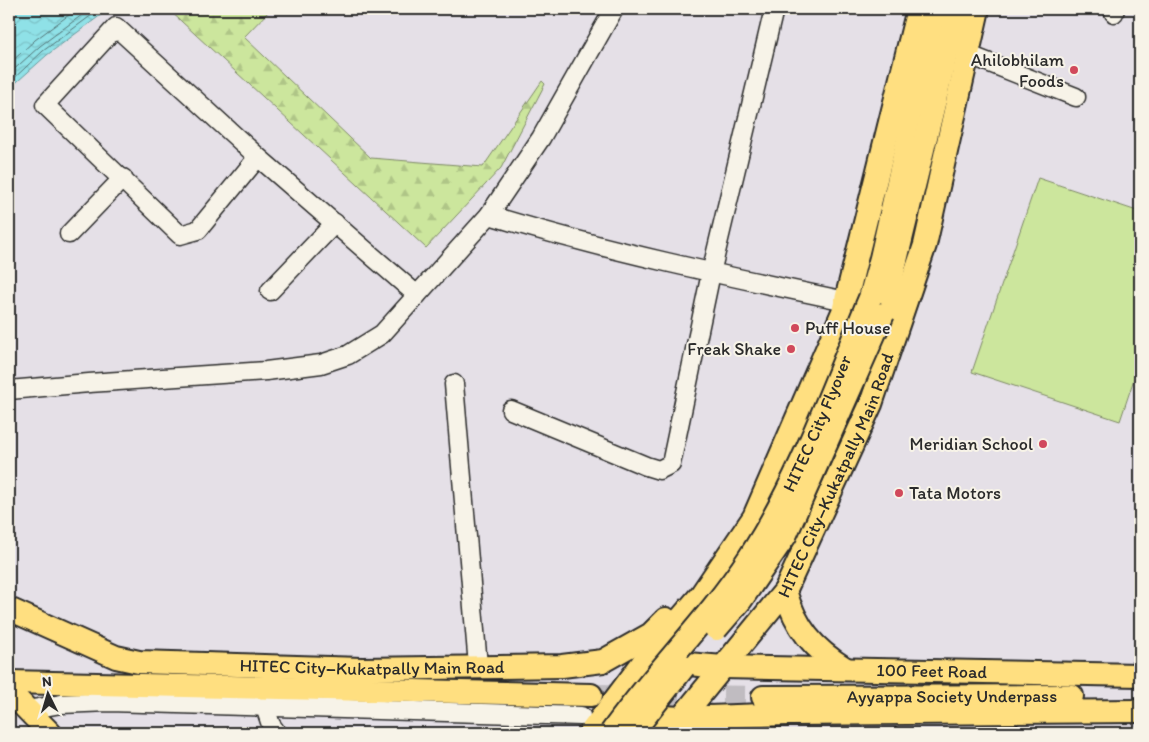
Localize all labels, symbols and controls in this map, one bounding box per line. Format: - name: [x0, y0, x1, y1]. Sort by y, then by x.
- place label: Ahilobhilam Foods: [971, 49, 1064, 92]
- marker: Ahilobhilam Foods: [1068, 64, 1080, 76]
- place label: Puff House: [805, 317, 891, 339]
- marker: Puff House: [789, 322, 801, 334]
- place label: Freak Shake: [687, 338, 781, 360]
- marker: Freak Shake: [785, 343, 797, 355]
- street label: HITEC City–Kukatpally Main Road: [773, 350, 899, 601]
- street label: HITEC City Flyover: [778, 351, 857, 496]
- place label: Meridian School: [910, 433, 1033, 455]
- marker: Meridian School: [1037, 438, 1049, 450]
- place label: Tata Motors: [909, 482, 1001, 504]
- marker: Tata Motors: [893, 487, 905, 499]
- street label: HITEC City–Kukatpally Main Road: [239, 654, 505, 680]
- street label: 100 Feet Road: [876, 659, 988, 683]
- north arrow: [22, 670, 72, 720]
- text: N: [41, 673, 52, 690]
- street label: Ayyappa Society Underpass: [847, 685, 1057, 708]

